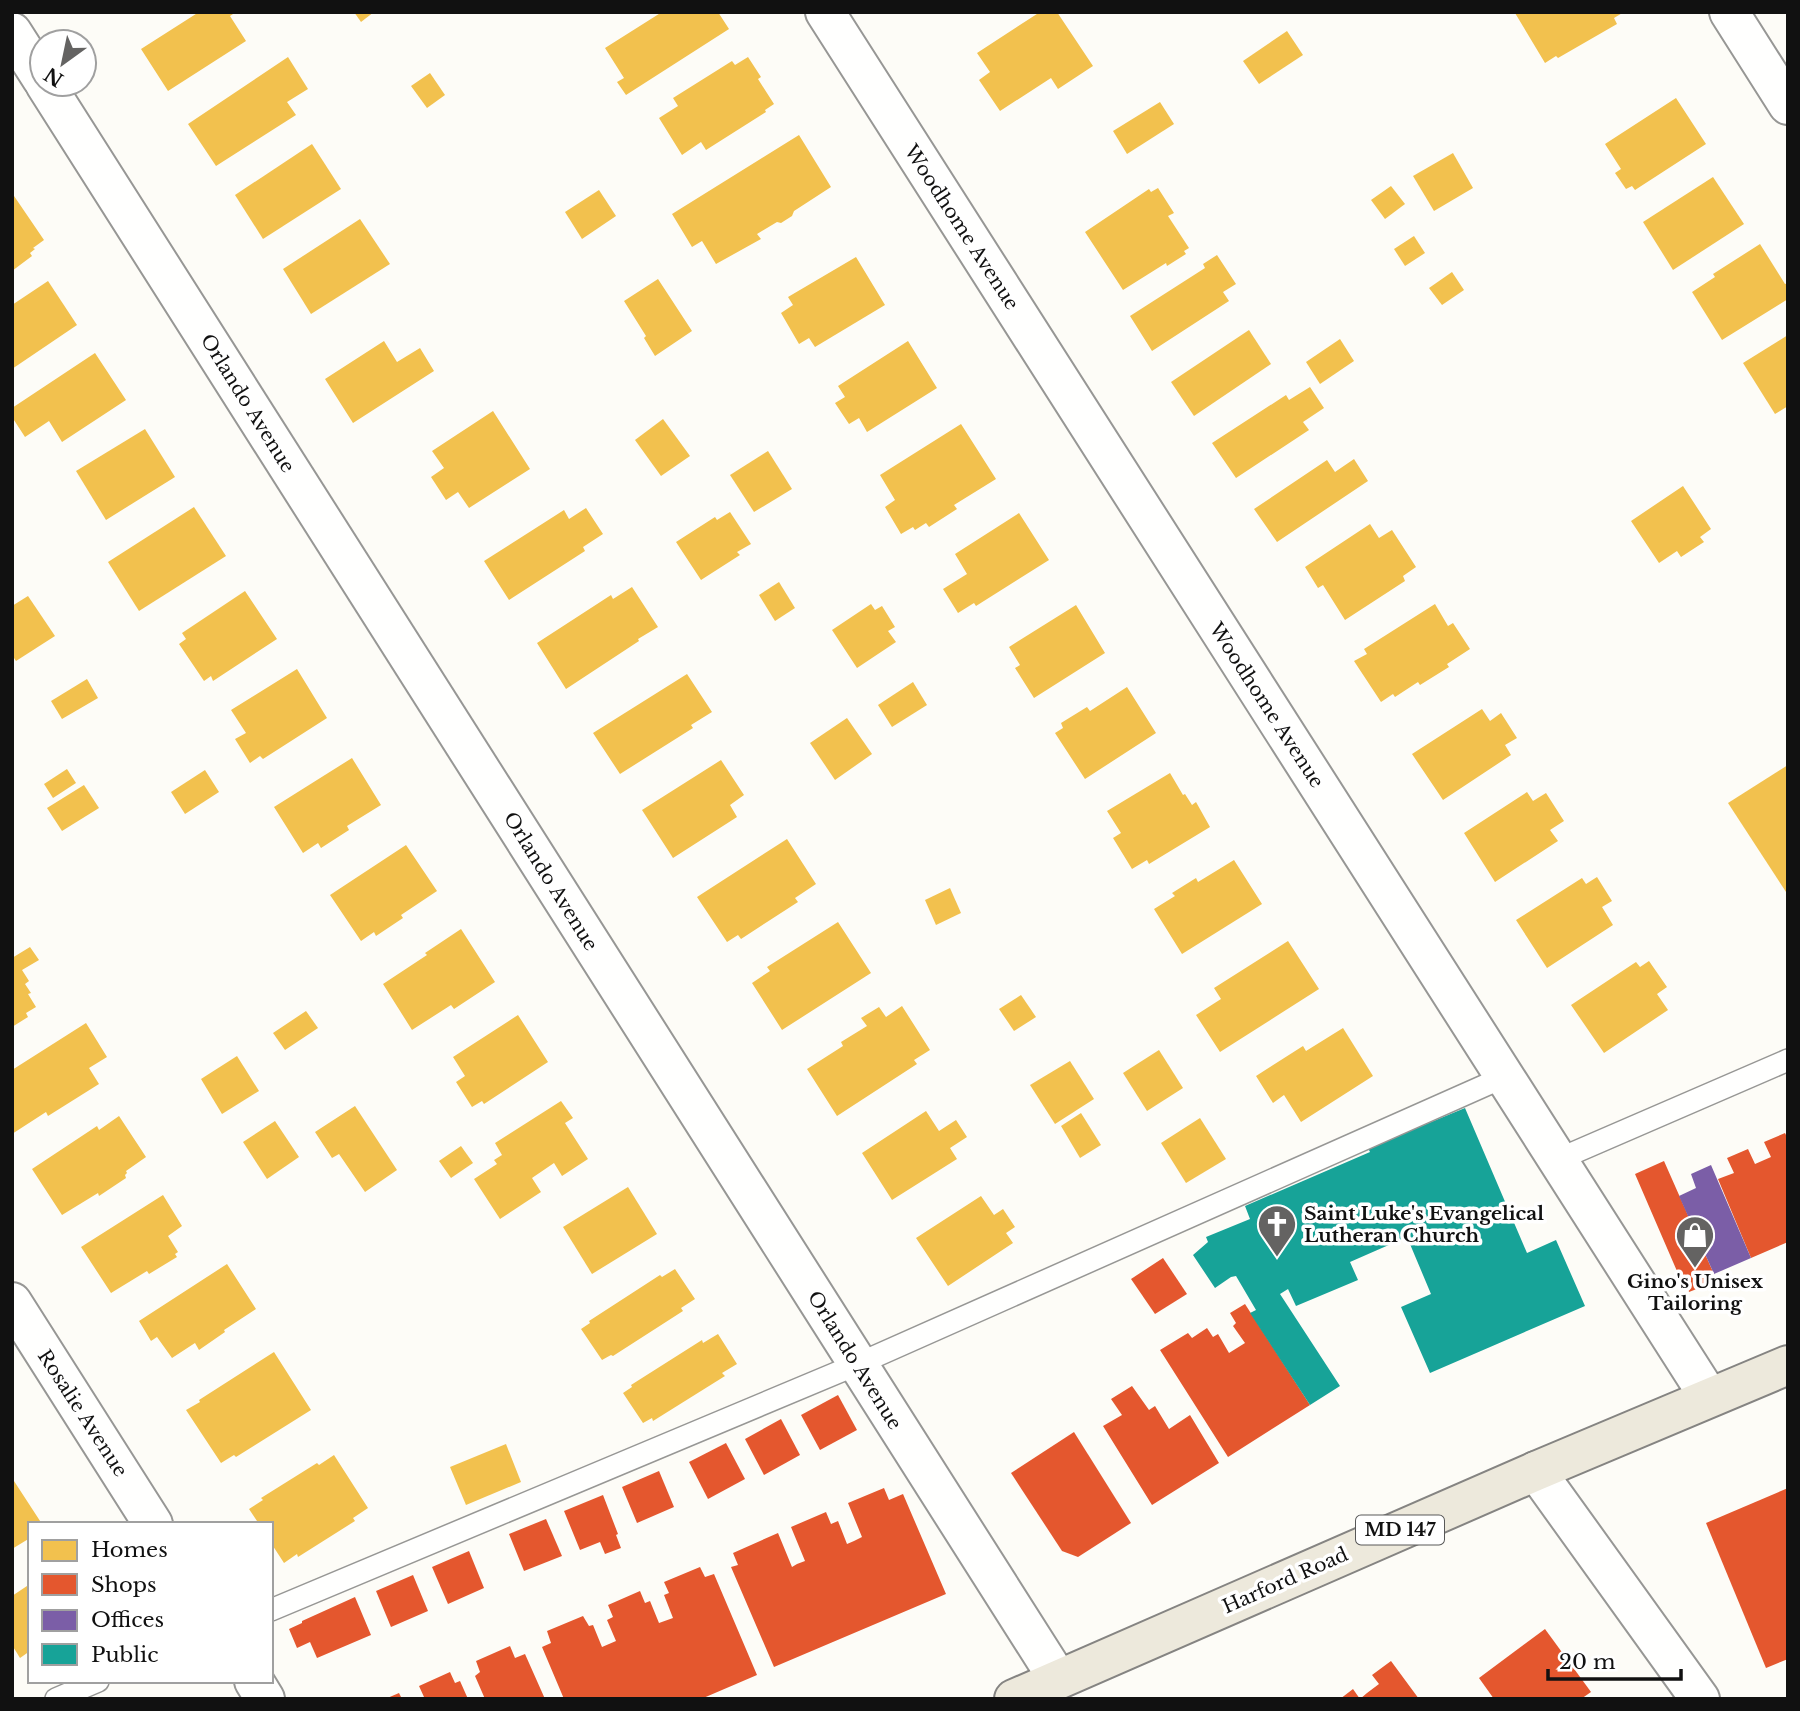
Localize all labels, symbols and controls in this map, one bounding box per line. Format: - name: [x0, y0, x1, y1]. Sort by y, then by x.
- north arrow: [28, 28, 98, 98]
- text: N: [40, 62, 68, 91]
- street label: Woodhome Avenue: [899, 140, 1024, 314]
- street label: Orlando Avenue: [196, 330, 299, 477]
- street label: Woodhome Avenue: [1204, 618, 1329, 792]
- street label: Orlando Avenue: [499, 808, 602, 955]
- place label: Saint Luke's Evangelical Lutheran Church: [1304, 1202, 1544, 1247]
- church icon: Saint Luke's Evangelical Lutheran Church: [1256, 1203, 1298, 1258]
- shop icon: Gino's Unisex Tailoring: [1674, 1214, 1716, 1269]
- place label: Gino's Unisex Tailoring: [1627, 1270, 1764, 1315]
- street label: Orlando Avenue: [803, 1287, 906, 1434]
- street label: Rosalie Avenue: [33, 1345, 132, 1481]
- road number: MD 147: [1356, 1516, 1444, 1545]
- legend: [28, 1522, 273, 1683]
- text: Homes: [91, 1537, 168, 1563]
- street label: Harford Road: [1219, 1542, 1352, 1618]
- text: Shops: [91, 1572, 157, 1598]
- text: Offices: [91, 1607, 164, 1633]
- scale bar: [1548, 1638, 1681, 1682]
- text: Public: [91, 1642, 158, 1668]
- text: 20 m: [1559, 1649, 1616, 1675]

